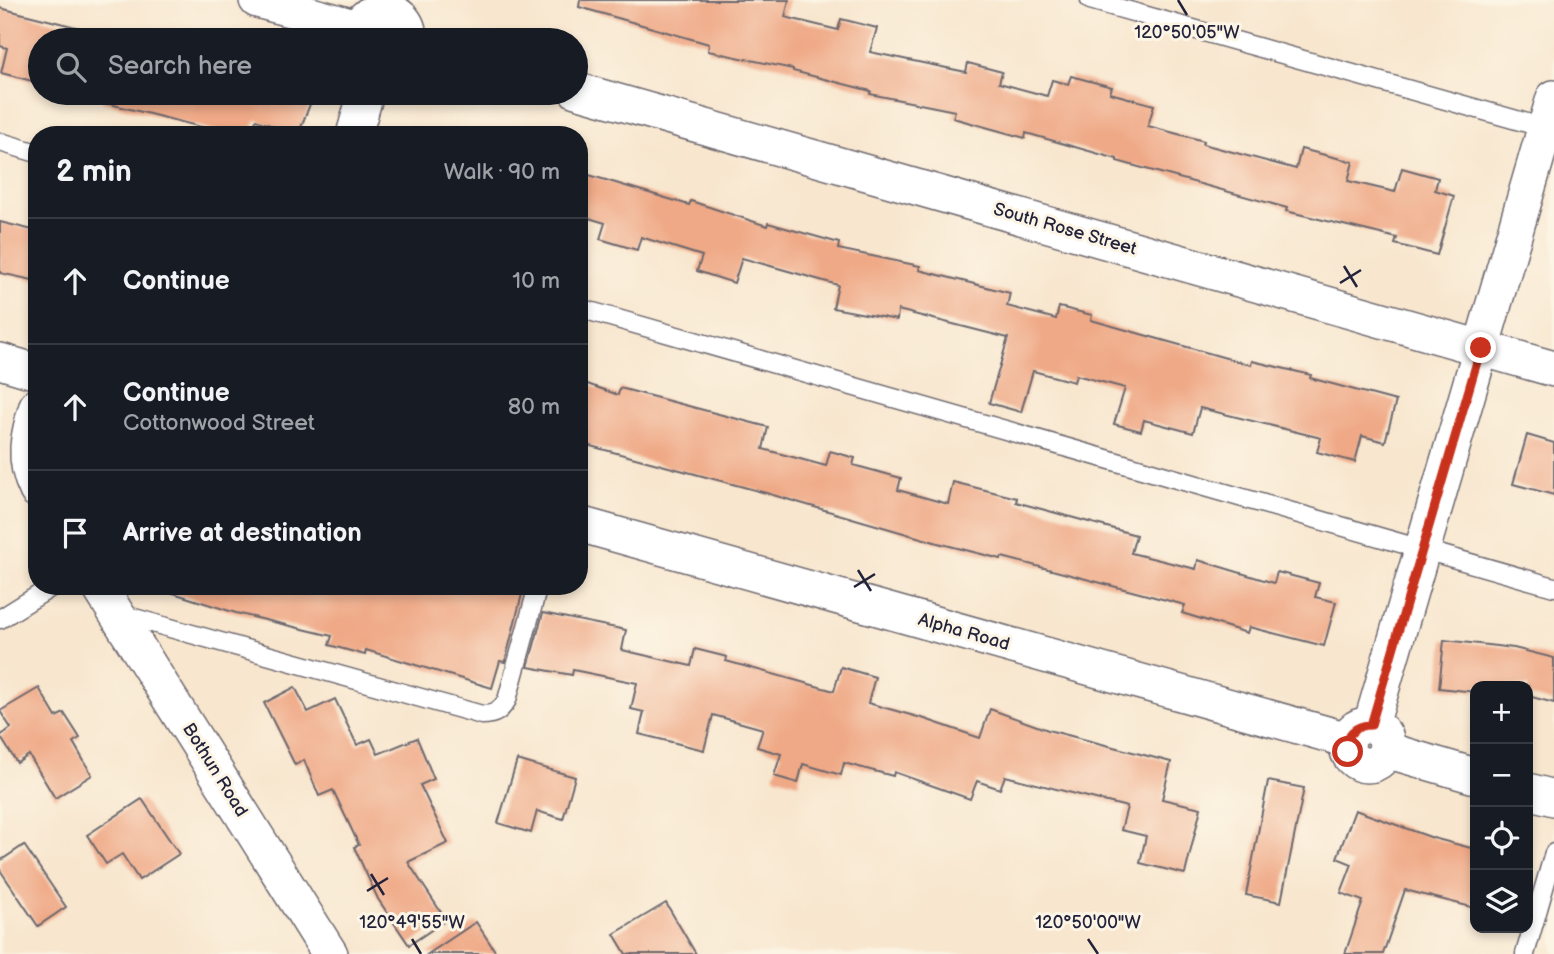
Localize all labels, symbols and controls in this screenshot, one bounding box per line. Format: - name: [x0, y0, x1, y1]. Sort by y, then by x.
- text: 120°50'05"W: [1134, 22, 1240, 43]
- search box: [28, 28, 588, 105]
- icon: search: [52, 48, 90, 86]
- text: Search here: [108, 51, 252, 82]
- text: 2 min: [56, 154, 132, 190]
- text: Walk · 90 m: [444, 158, 560, 186]
- street label: South Rose Street: [991, 199, 1139, 260]
- icon: ahead: [56, 262, 94, 300]
- text: Continue: [123, 266, 230, 297]
- text: 10 m: [512, 267, 560, 295]
- route end: [1465, 332, 1496, 363]
- text: Continue: [123, 378, 230, 409]
- icon: ahead: [56, 388, 94, 426]
- text: 80 m: [508, 393, 560, 421]
- text: Cottonwood Street: [123, 409, 315, 437]
- icon: arrive: [56, 514, 94, 552]
- text: Arrive at destination: [123, 518, 362, 549]
- street label: Alpha Road: [916, 609, 1012, 655]
- map controls: [1470, 681, 1533, 933]
- button: +: [1470, 681, 1533, 744]
- street label: Bothun Road: [178, 719, 252, 821]
- route start: [1332, 736, 1363, 767]
- button: −: [1470, 744, 1533, 807]
- button: locate: [1470, 807, 1533, 870]
- button: layers: [1470, 870, 1533, 933]
- text: 120°49'55"W: [359, 912, 465, 933]
- text: 120°50'00"W: [1035, 912, 1141, 933]

